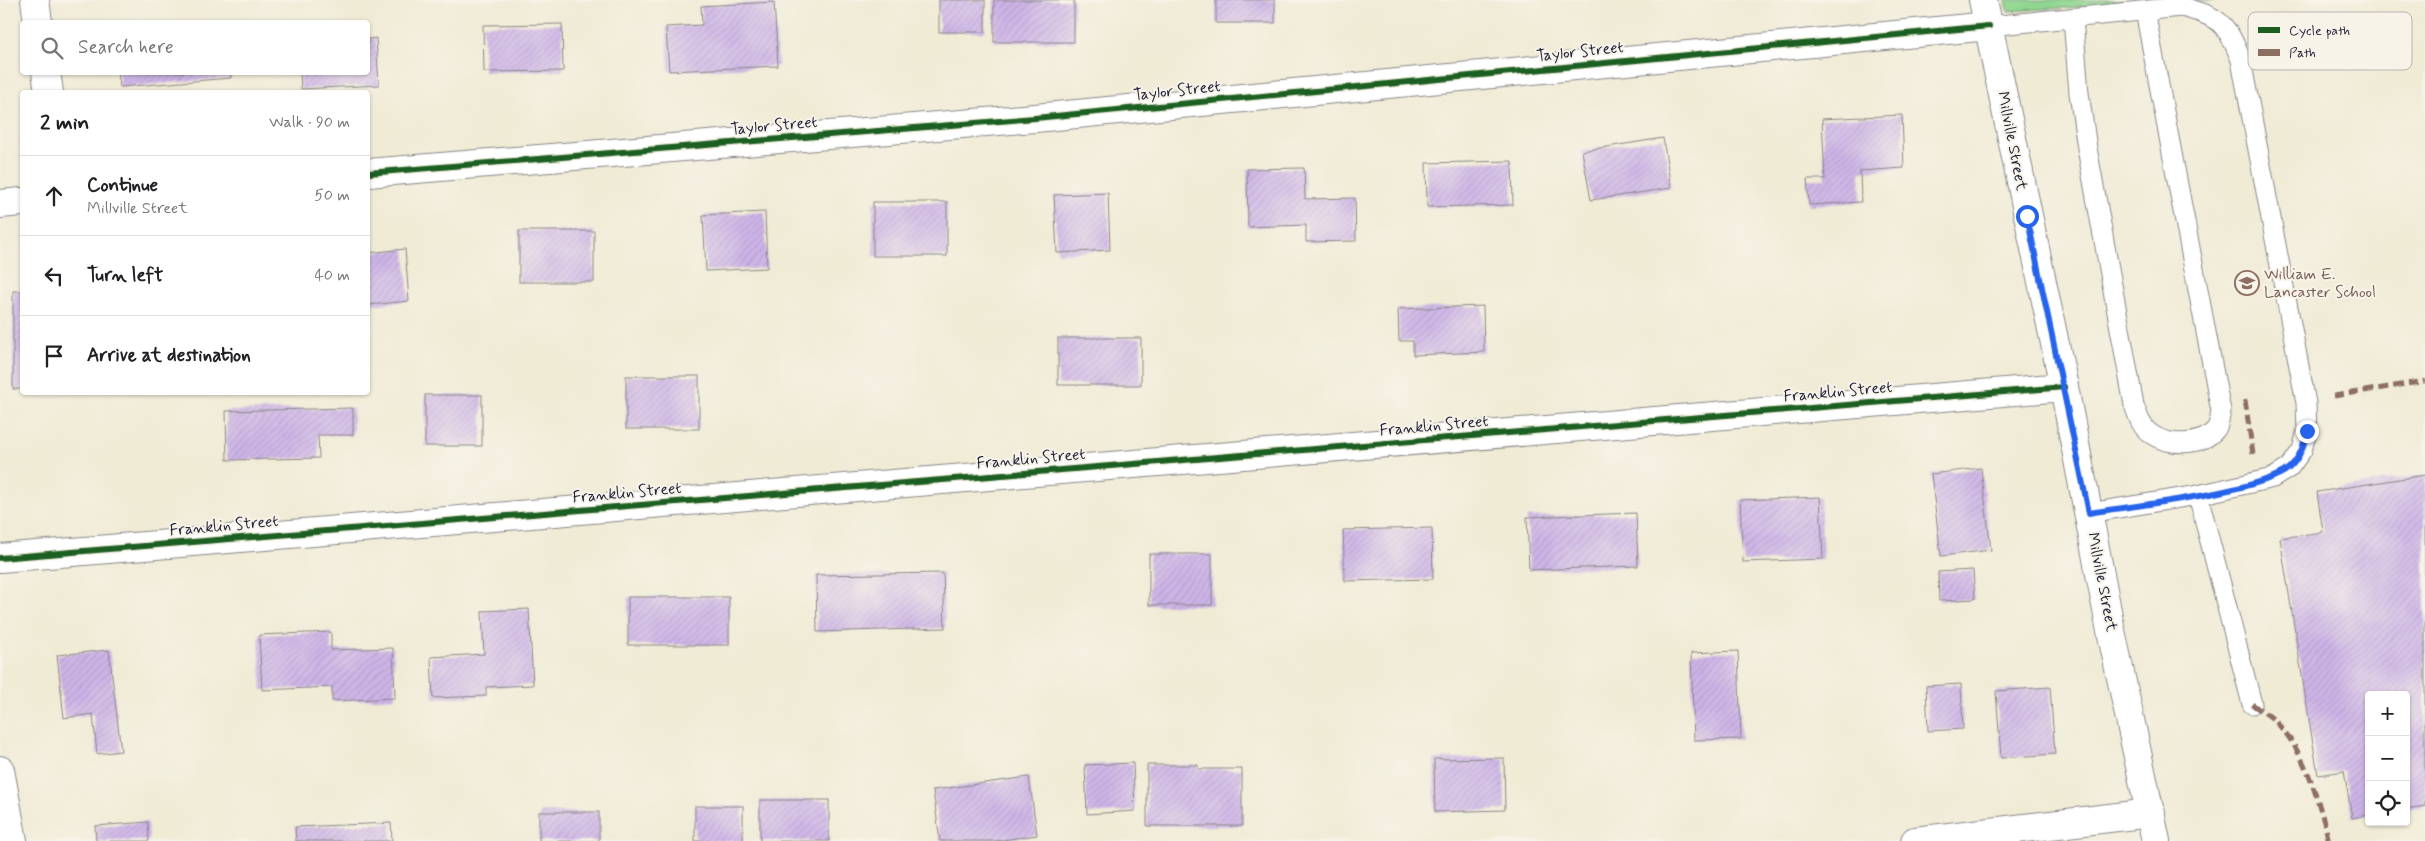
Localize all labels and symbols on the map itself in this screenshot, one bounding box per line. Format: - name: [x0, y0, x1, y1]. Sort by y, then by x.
- legend: [2248, 12, 2412, 70]
- text: Cycle path: [2289, 22, 2350, 40]
- street label: Taylor Street: [1536, 37, 1624, 67]
- text: Path: [2289, 44, 2316, 62]
- street label: Taylor Street: [1133, 76, 1221, 106]
- street label: Millville Street: [1992, 90, 2032, 193]
- street label: Taylor Street: [730, 112, 818, 140]
- route start: [2016, 205, 2039, 228]
- place label: William E. Lancaster School: [2264, 264, 2376, 303]
- school or university icon: William E. Lancaster School: [2234, 270, 2260, 296]
- street label: Franklin Street: [1783, 377, 1893, 407]
- street label: Franklin Street: [1379, 411, 1489, 441]
- route end: [2296, 420, 2319, 443]
- street label: Franklin Street: [976, 444, 1086, 474]
- street label: Franklin Street: [572, 478, 682, 508]
- street label: Franklin Street: [169, 511, 279, 541]
- street label: Millville Street: [2082, 531, 2122, 634]

